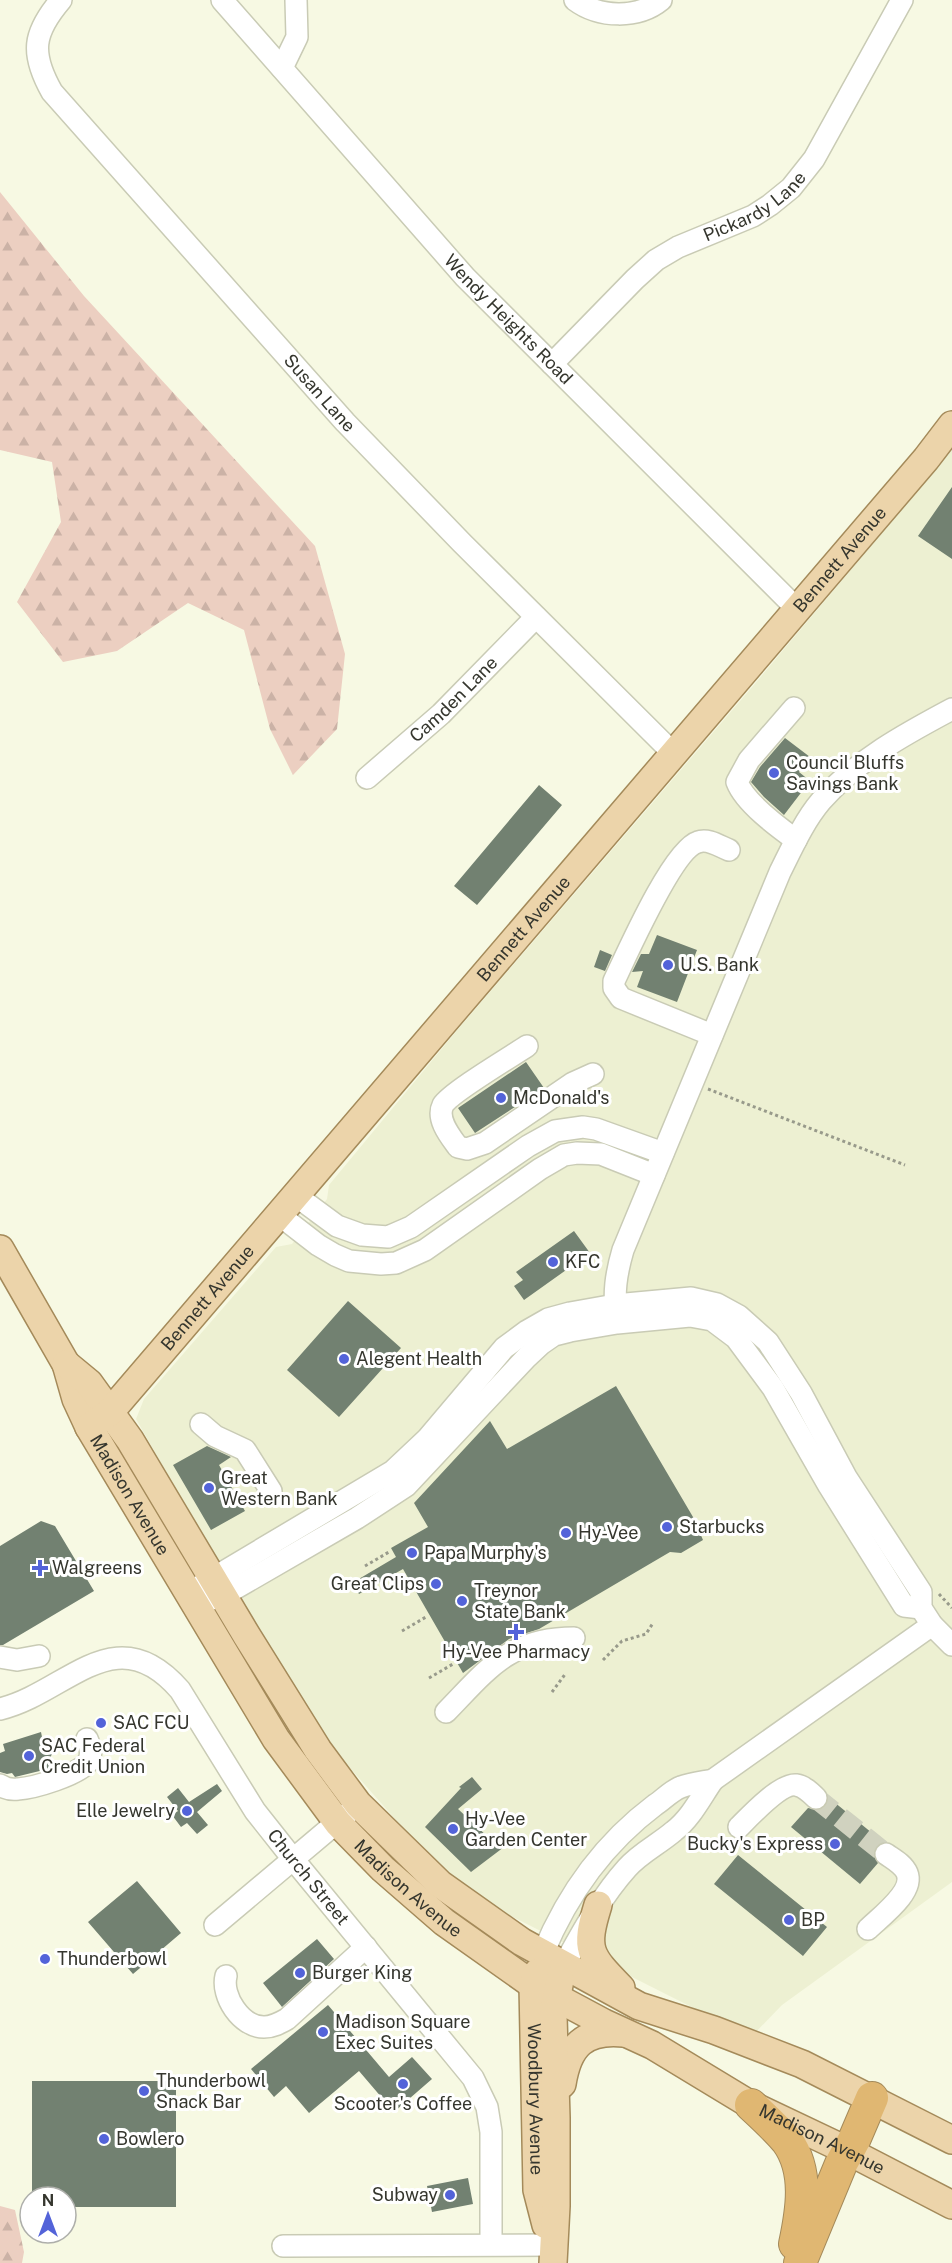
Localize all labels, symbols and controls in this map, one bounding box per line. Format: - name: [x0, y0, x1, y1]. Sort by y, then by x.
- street label: Pickardy Lane: [700, 167, 810, 245]
- street label: Wendy Heights Road: [440, 250, 577, 388]
- street label: Susan Lane: [280, 350, 360, 436]
- street label: Bennett Avenue: [788, 502, 890, 616]
- street label: Camden Lane: [405, 652, 502, 746]
- place label: Council Bluffs Savings Bank: [786, 752, 904, 794]
- marker: Council Bluffs Savings Bank: [767, 766, 781, 780]
- street label: Bennett Avenue: [472, 871, 574, 985]
- place label: U.S. Bank: [680, 954, 759, 975]
- marker: U.S. Bank: [661, 958, 675, 972]
- place label: McDonald's: [513, 1087, 609, 1108]
- marker: McDonald's: [494, 1091, 508, 1105]
- street label: Bennett Avenue: [156, 1241, 258, 1355]
- place label: KFC: [565, 1251, 600, 1272]
- marker: KFC: [546, 1255, 560, 1269]
- place label: Alegent Health: [356, 1348, 482, 1369]
- marker: Alegent Health: [337, 1352, 351, 1366]
- street label: Madison Avenue: [86, 1430, 174, 1559]
- place label: Great Western Bank: [221, 1467, 338, 1509]
- marker: Great Western Bank: [202, 1481, 216, 1495]
- place label: Starbucks: [679, 1516, 764, 1537]
- marker: Starbucks: [660, 1520, 674, 1534]
- place label: Hy-Vee: [578, 1522, 638, 1543]
- marker: Hy-Vee: [559, 1526, 573, 1540]
- place label: Papa Murphy's: [424, 1542, 547, 1563]
- marker: Papa Murphy's: [405, 1546, 419, 1560]
- place label: Walgreens: [52, 1557, 142, 1578]
- marker: Walgreens: [33, 1561, 47, 1575]
- place label: Great Clips: [331, 1573, 424, 1594]
- marker: Great Clips: [429, 1577, 443, 1591]
- place label: Treynor State Bank: [474, 1580, 566, 1622]
- marker: Treynor State Bank: [455, 1594, 469, 1608]
- marker: Hy-Vee Pharmacy: [509, 1625, 523, 1639]
- place label: Hy-Vee Pharmacy: [442, 1641, 590, 1662]
- place label: SAC FCU: [113, 1712, 189, 1733]
- marker: SAC FCU: [94, 1716, 108, 1730]
- place label: SAC Federal Credit Union: [41, 1735, 145, 1777]
- marker: SAC Federal Credit Union: [22, 1749, 36, 1763]
- place label: Elle Jewelry: [76, 1800, 175, 1821]
- marker: Elle Jewelry: [180, 1804, 194, 1818]
- place label: Hy-Vee Garden Center: [465, 1808, 587, 1850]
- marker: Hy-Vee Garden Center: [446, 1822, 460, 1836]
- street label: Church Street: [263, 1825, 354, 1929]
- place label: Bucky's Express: [687, 1833, 823, 1854]
- street label: Madison Avenue: [350, 1835, 466, 1941]
- marker: Bucky's Express: [828, 1837, 842, 1851]
- place label: BP: [801, 1909, 825, 1930]
- marker: BP: [782, 1913, 796, 1927]
- place label: Thunderbowl: [57, 1948, 167, 1969]
- marker: Thunderbowl: [38, 1952, 52, 1966]
- place label: Burger King: [312, 1962, 412, 1983]
- marker: Burger King: [293, 1966, 307, 1980]
- place label: Madison Square Exec Suites: [335, 2011, 470, 2053]
- street label: Woodbury Avenue: [524, 2023, 548, 2175]
- marker: Madison Square Exec Suites: [316, 2025, 330, 2039]
- place label: Thunderbowl Snack Bar: [156, 2070, 266, 2112]
- marker: Scooter's Coffee: [396, 2077, 410, 2091]
- marker: Thunderbowl Snack Bar: [137, 2084, 151, 2098]
- place label: Scooter's Coffee: [334, 2093, 472, 2114]
- street label: Madison Avenue: [756, 2099, 888, 2178]
- place label: Bowlero: [116, 2128, 185, 2149]
- marker: Bowlero: [97, 2132, 111, 2146]
- place label: Subway: [372, 2184, 438, 2205]
- north arrow: [18, 2185, 78, 2245]
- marker: Subway: [443, 2188, 457, 2202]
- text: N: [42, 2191, 54, 2210]

